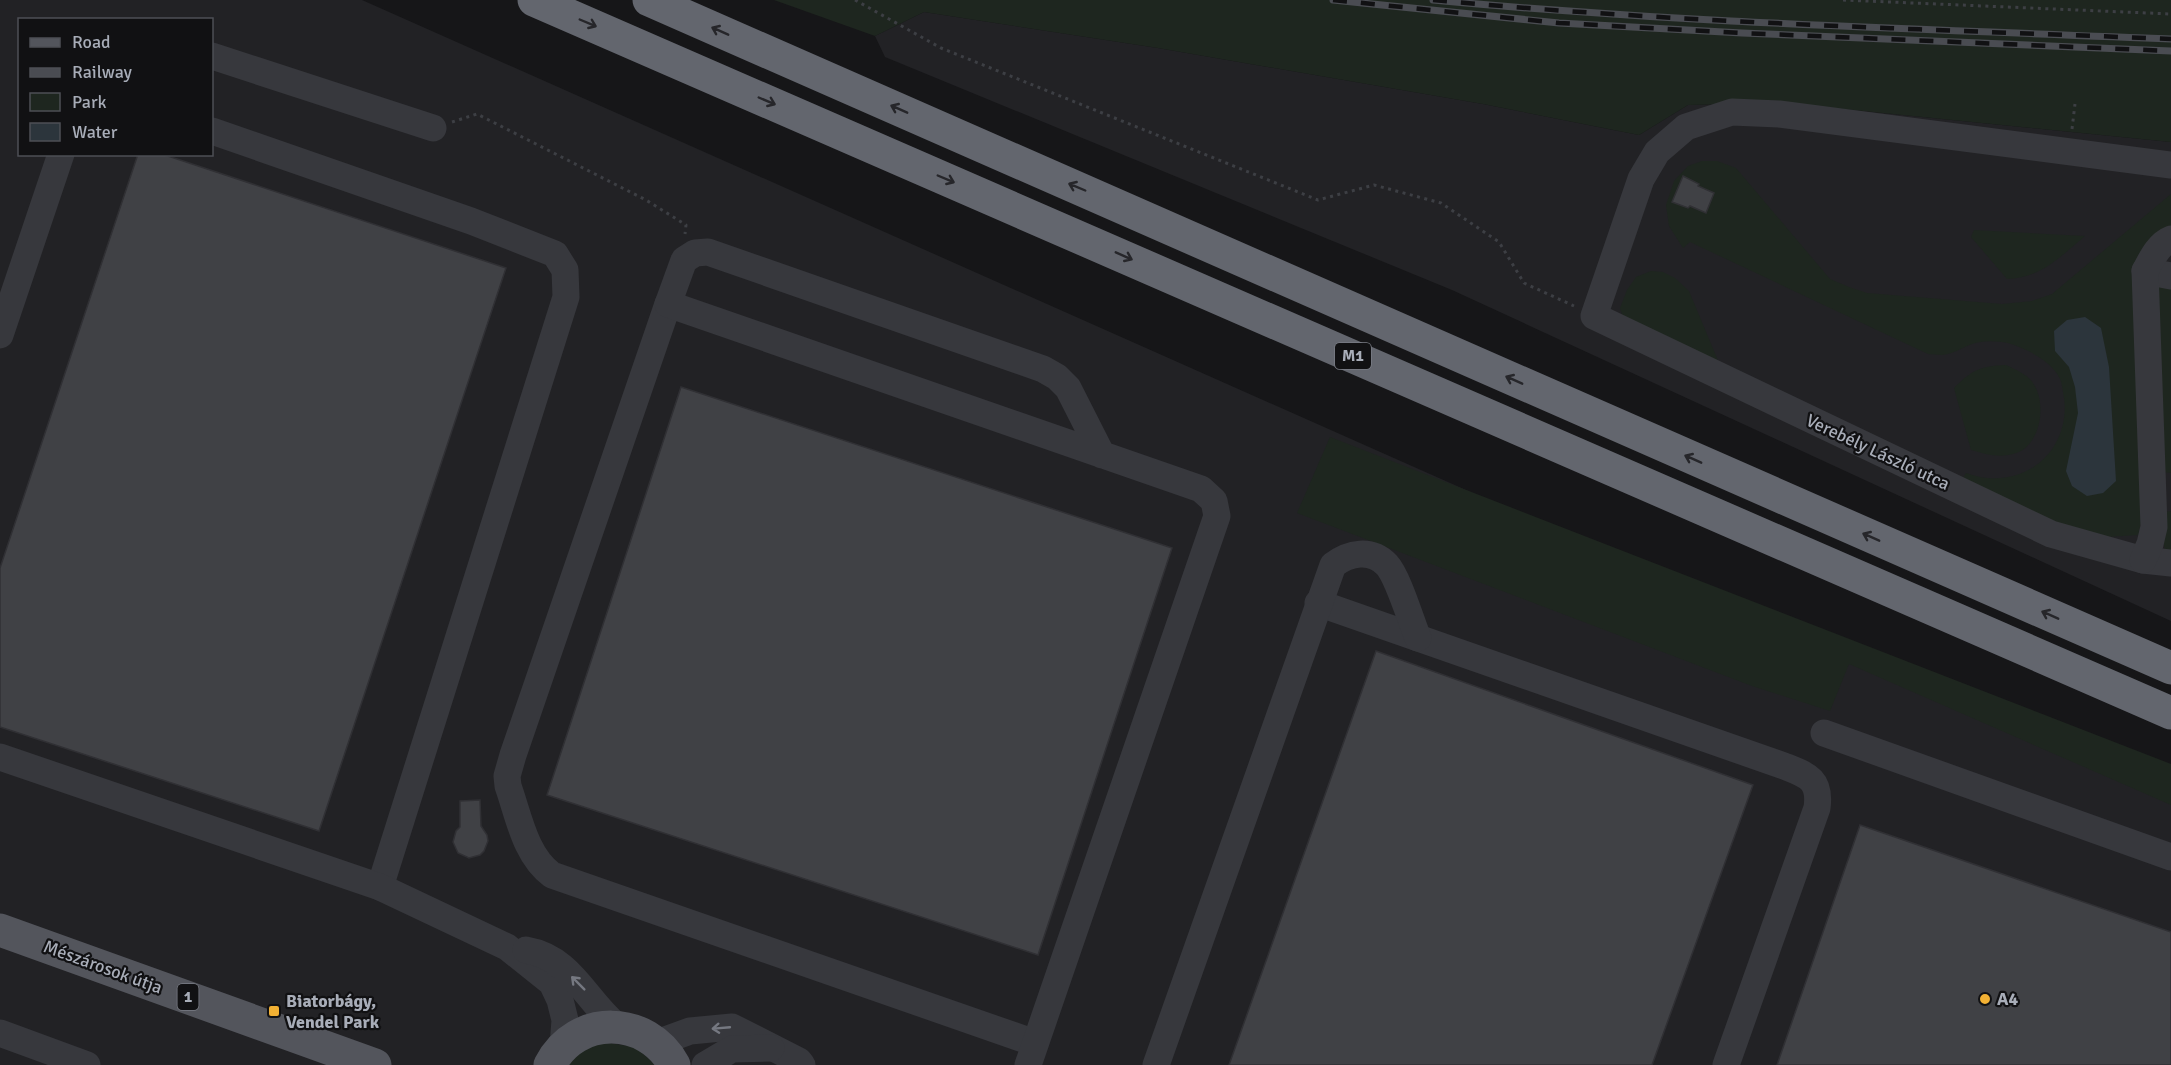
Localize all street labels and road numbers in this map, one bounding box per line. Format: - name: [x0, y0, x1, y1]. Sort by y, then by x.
- road number: M1: [1335, 343, 1371, 369]
- street label: Verebély László utca: [1803, 409, 1953, 495]
- street label: Mészárosok útja: [41, 935, 165, 999]
- road number: 1: [178, 984, 198, 1010]

